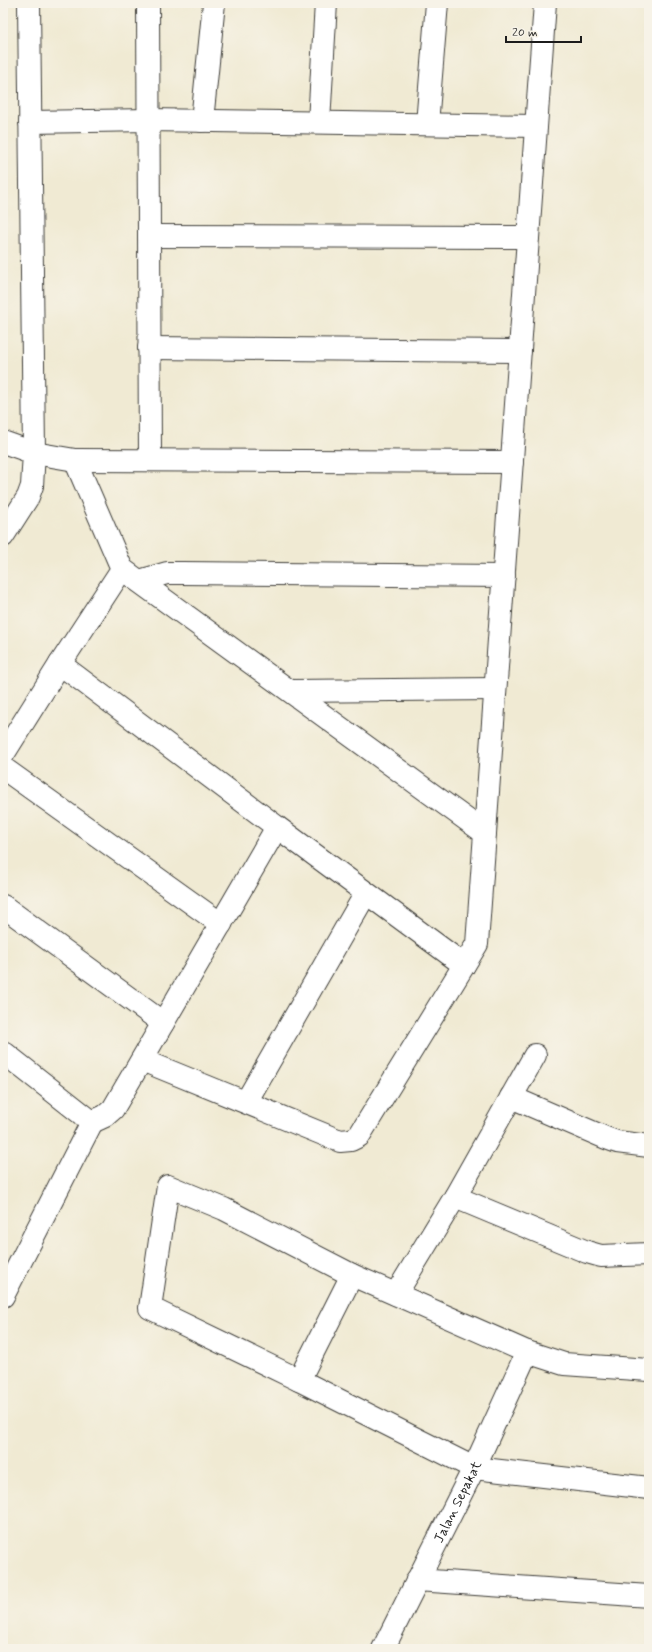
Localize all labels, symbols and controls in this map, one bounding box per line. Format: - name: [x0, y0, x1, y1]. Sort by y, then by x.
- scale bar: [506, 18, 581, 44]
- text: 20 m: [512, 25, 538, 41]
- street label: Jalan Sepakat: [430, 1457, 486, 1546]

